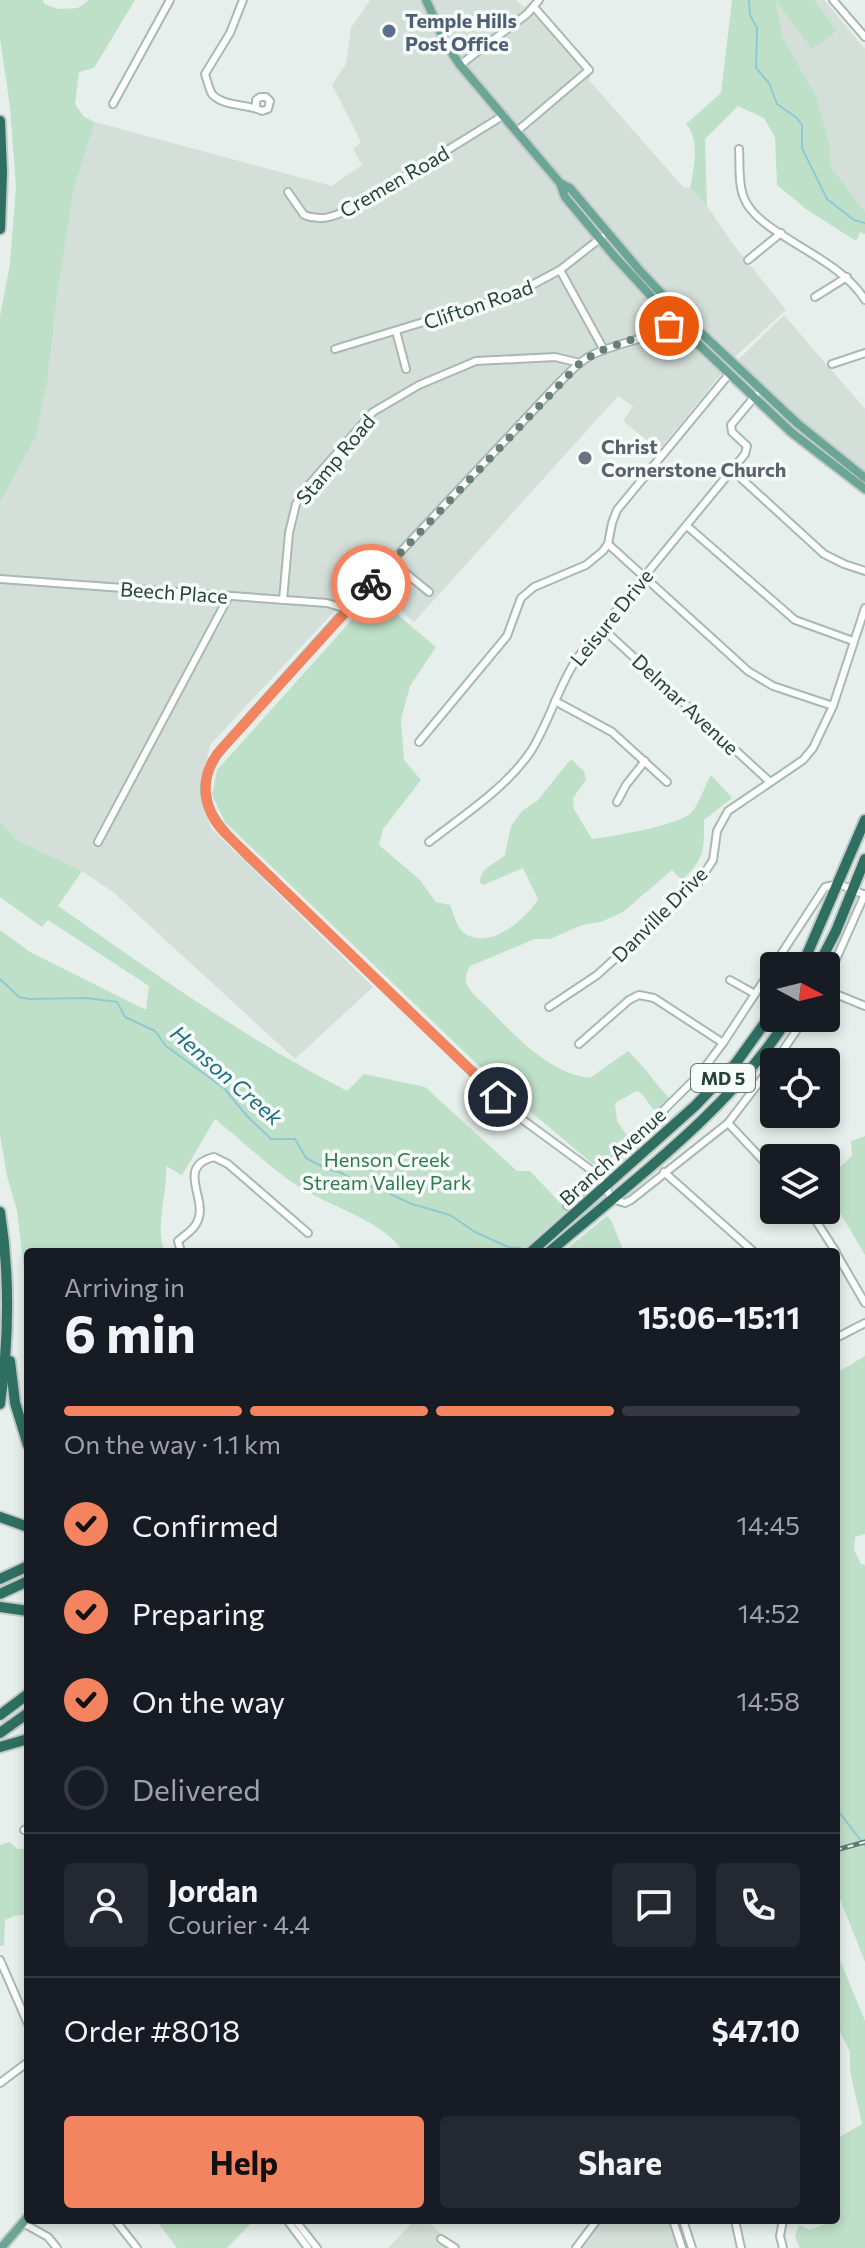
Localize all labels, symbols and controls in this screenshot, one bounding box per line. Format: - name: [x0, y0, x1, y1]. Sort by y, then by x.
- place label: Temple Hills Post Office: [405, 8, 517, 55]
- marker: Temple Hills Post Office: [380, 22, 398, 40]
- street label: Cremen Road: [335, 140, 453, 222]
- street label: Clifton Road: [420, 274, 536, 334]
- pin: [635, 292, 703, 360]
- icon: bag: [647, 304, 691, 348]
- street label: Stamp Road: [290, 409, 380, 509]
- place label: Christ Cornerstone Church: [601, 434, 786, 481]
- marker: Christ Cornerstone Church: [576, 449, 594, 467]
- courier: [331, 544, 411, 624]
- icon: bike: [349, 562, 393, 606]
- street label: Leisure Drive: [565, 564, 657, 670]
- street label: Beech Place: [119, 576, 229, 608]
- street label: Delmar Avenue: [628, 649, 744, 759]
- street label: Danville Drive: [606, 861, 712, 967]
- north arrow: [760, 952, 840, 1032]
- map controls: [760, 952, 840, 1224]
- water label: Henson Creek: [166, 1019, 289, 1132]
- button: locate: [760, 1048, 840, 1128]
- pin: [464, 1063, 532, 1131]
- road number: MD 5: [691, 1064, 755, 1092]
- icon: home: [476, 1075, 520, 1119]
- street label: Branch Avenue: [554, 1102, 670, 1210]
- button: layers: [760, 1144, 840, 1224]
- park label: Henson Creek Stream Valley Park: [302, 1147, 472, 1194]
- text: Arriving in: [64, 1271, 185, 1302]
- text: 15:06–15:11: [638, 1298, 800, 1335]
- text: 6 min: [64, 1300, 196, 1364]
- text: On the way · 1.1 km: [64, 1428, 281, 1459]
- icon: check: [64, 1502, 108, 1546]
- text: Confirmed: [132, 1506, 279, 1543]
- text: 14:45: [737, 1509, 800, 1540]
- icon: check: [64, 1590, 108, 1634]
- text: Preparing: [132, 1594, 265, 1631]
- text: 14:52: [738, 1597, 800, 1628]
- icon: check: [64, 1678, 108, 1722]
- text: On the way: [132, 1682, 285, 1719]
- text: 14:58: [736, 1685, 800, 1716]
- text: Delivered: [132, 1770, 261, 1807]
- button: person: [64, 1863, 148, 1947]
- button: chat: [612, 1863, 696, 1947]
- button: phone: [716, 1863, 800, 1947]
- text: Jordan: [168, 1871, 258, 1908]
- text: Courier · 4.4: [168, 1908, 310, 1939]
- text: Order #8018: [64, 2011, 240, 2048]
- text: $47.10: [712, 2011, 800, 2048]
- button: Help: [64, 2116, 424, 2208]
- button: Share: [440, 2116, 800, 2208]

